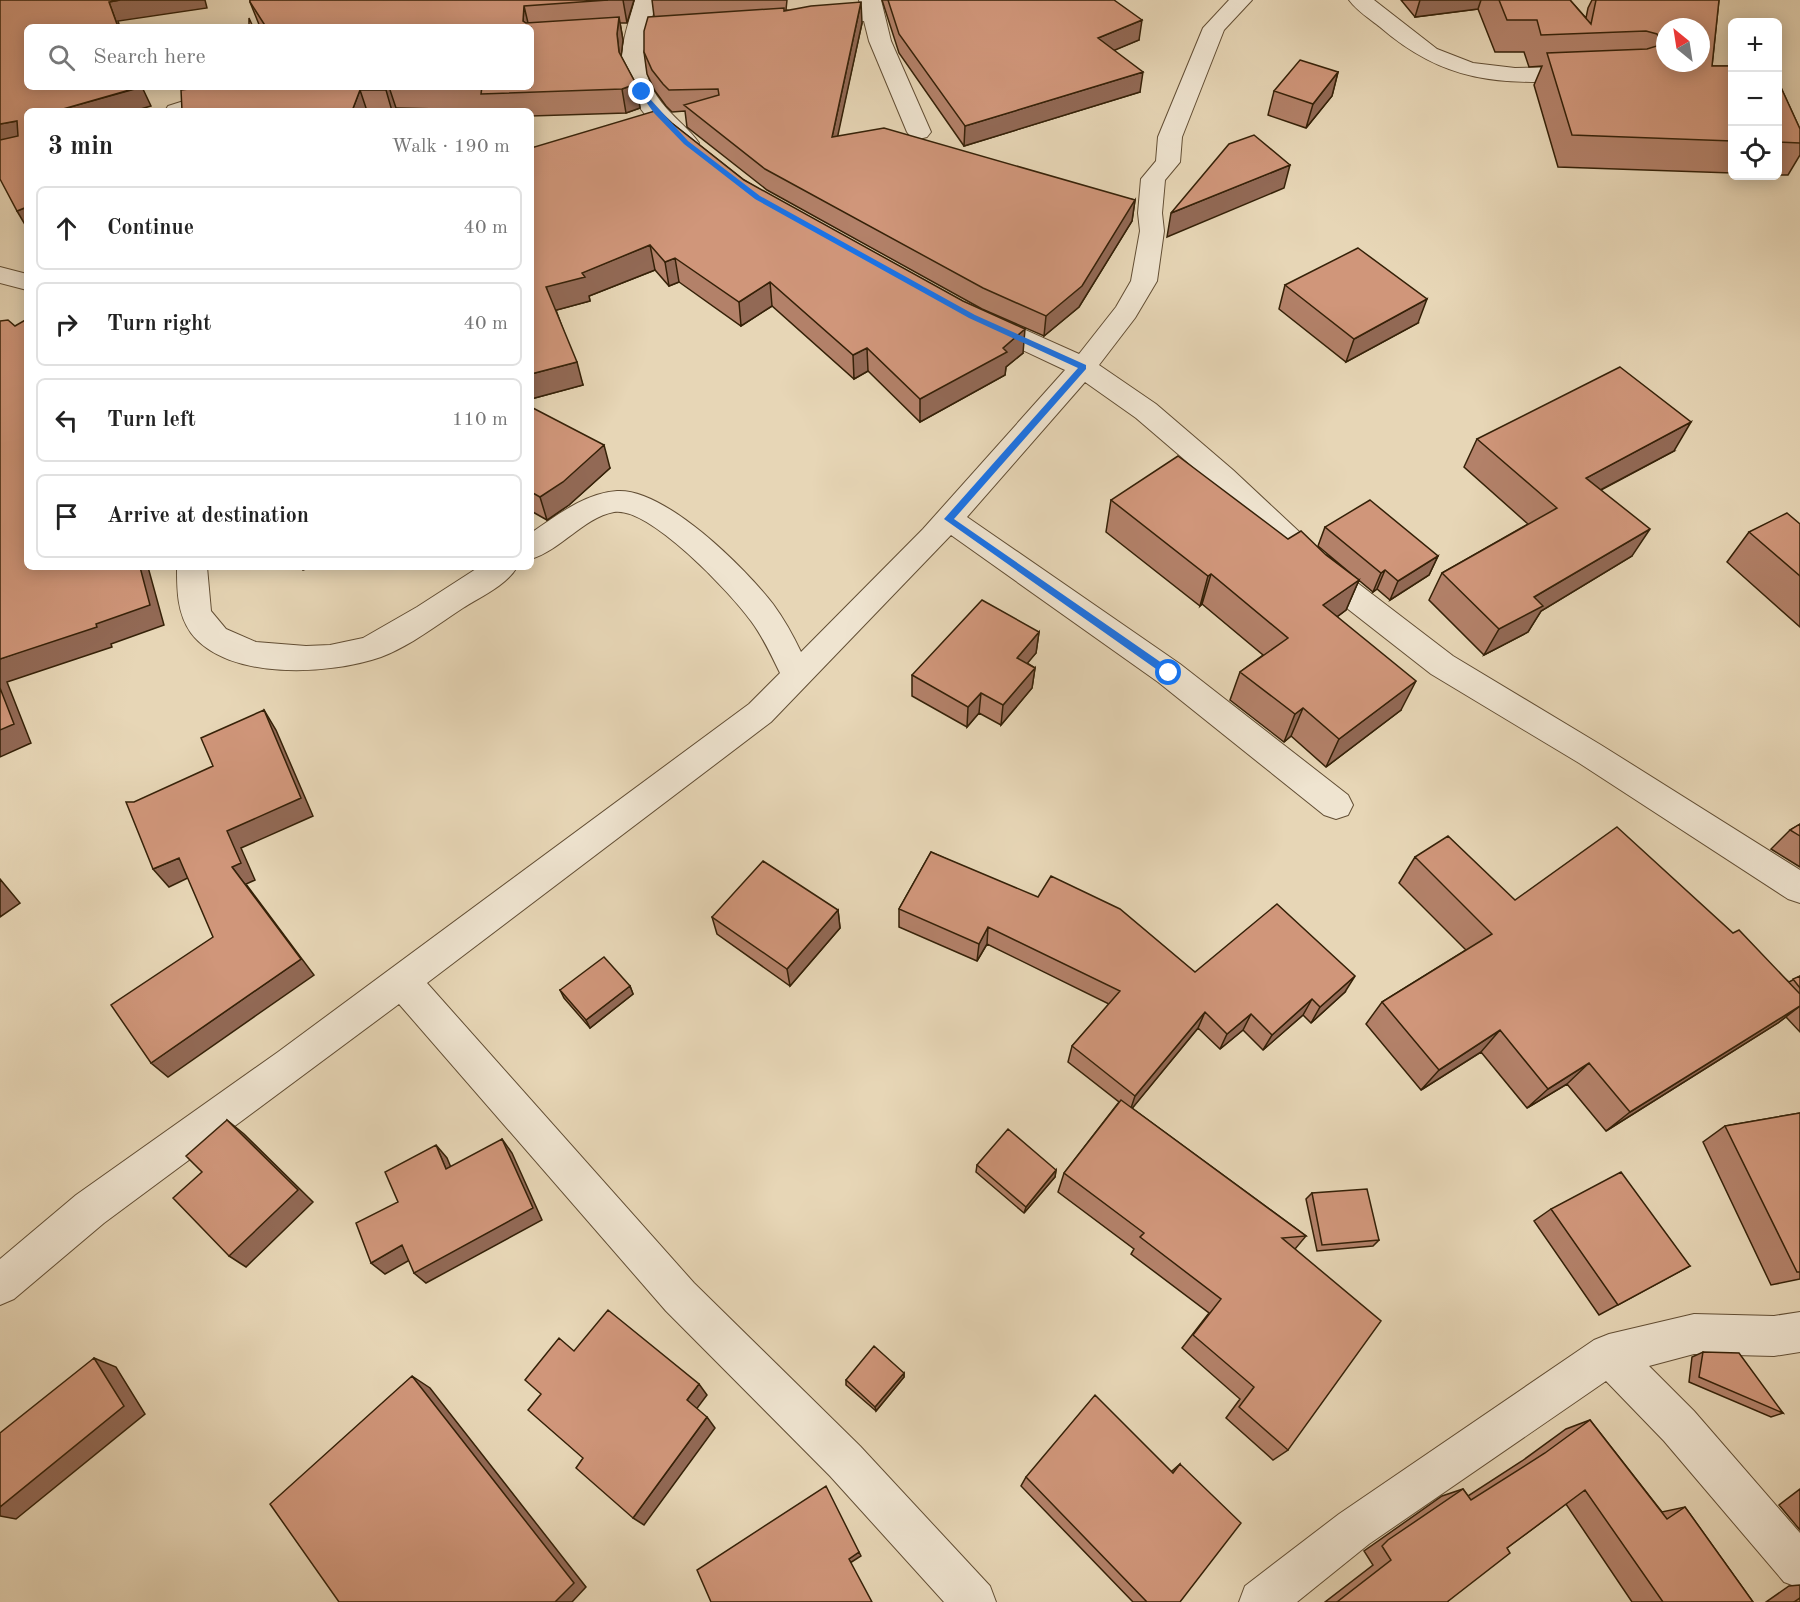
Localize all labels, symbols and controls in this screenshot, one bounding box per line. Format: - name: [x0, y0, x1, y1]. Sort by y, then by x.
- north arrow: [1656, 18, 1710, 72]
- map controls: [1728, 18, 1782, 180]
- button: +: [1728, 18, 1782, 72]
- search box: [24, 24, 534, 90]
- icon: search: [45, 41, 78, 74]
- text: Search here: [93, 46, 206, 68]
- button: −: [1728, 72, 1782, 126]
- route end: [628, 78, 654, 104]
- button: locate: [1728, 126, 1782, 180]
- text: 3 min: [48, 134, 113, 160]
- text: Walk · 190 m: [391, 137, 510, 157]
- icon: ahead: [50, 212, 83, 245]
- text: Continue: [107, 217, 194, 239]
- text: 40 m: [463, 218, 508, 238]
- icon: right: [50, 308, 83, 341]
- text: Turn right: [107, 313, 211, 335]
- text: 40 m: [463, 314, 508, 334]
- icon: left: [50, 404, 83, 437]
- text: Turn left: [107, 409, 196, 431]
- text: 110 m: [452, 410, 508, 430]
- icon: arrive: [50, 500, 83, 533]
- text: Arrive at destination: [107, 505, 309, 527]
- route start: [1155, 659, 1181, 685]

